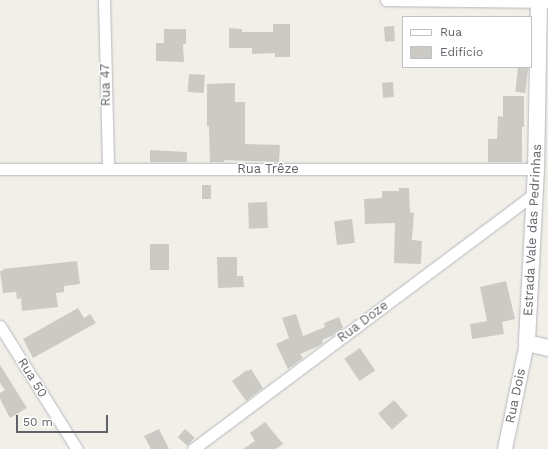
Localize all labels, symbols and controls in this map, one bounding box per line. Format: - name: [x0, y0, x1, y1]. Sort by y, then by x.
- legend: [402, 16, 532, 68]
- text: Rua: [440, 25, 462, 39]
- text: Edifício: [440, 45, 483, 59]
- street label: Rua 47: [98, 63, 114, 107]
- street label: Estrada Vale das Pedrinhas: [521, 143, 545, 317]
- street label: Rua Trêze: [237, 161, 299, 177]
- street label: Rua Doze: [334, 298, 392, 346]
- street label: Rua 50: [14, 355, 50, 401]
- street label: Rua Dois: [503, 367, 529, 425]
- scale bar: [18, 407, 110, 433]
- text: 50 m: [23, 415, 53, 429]

